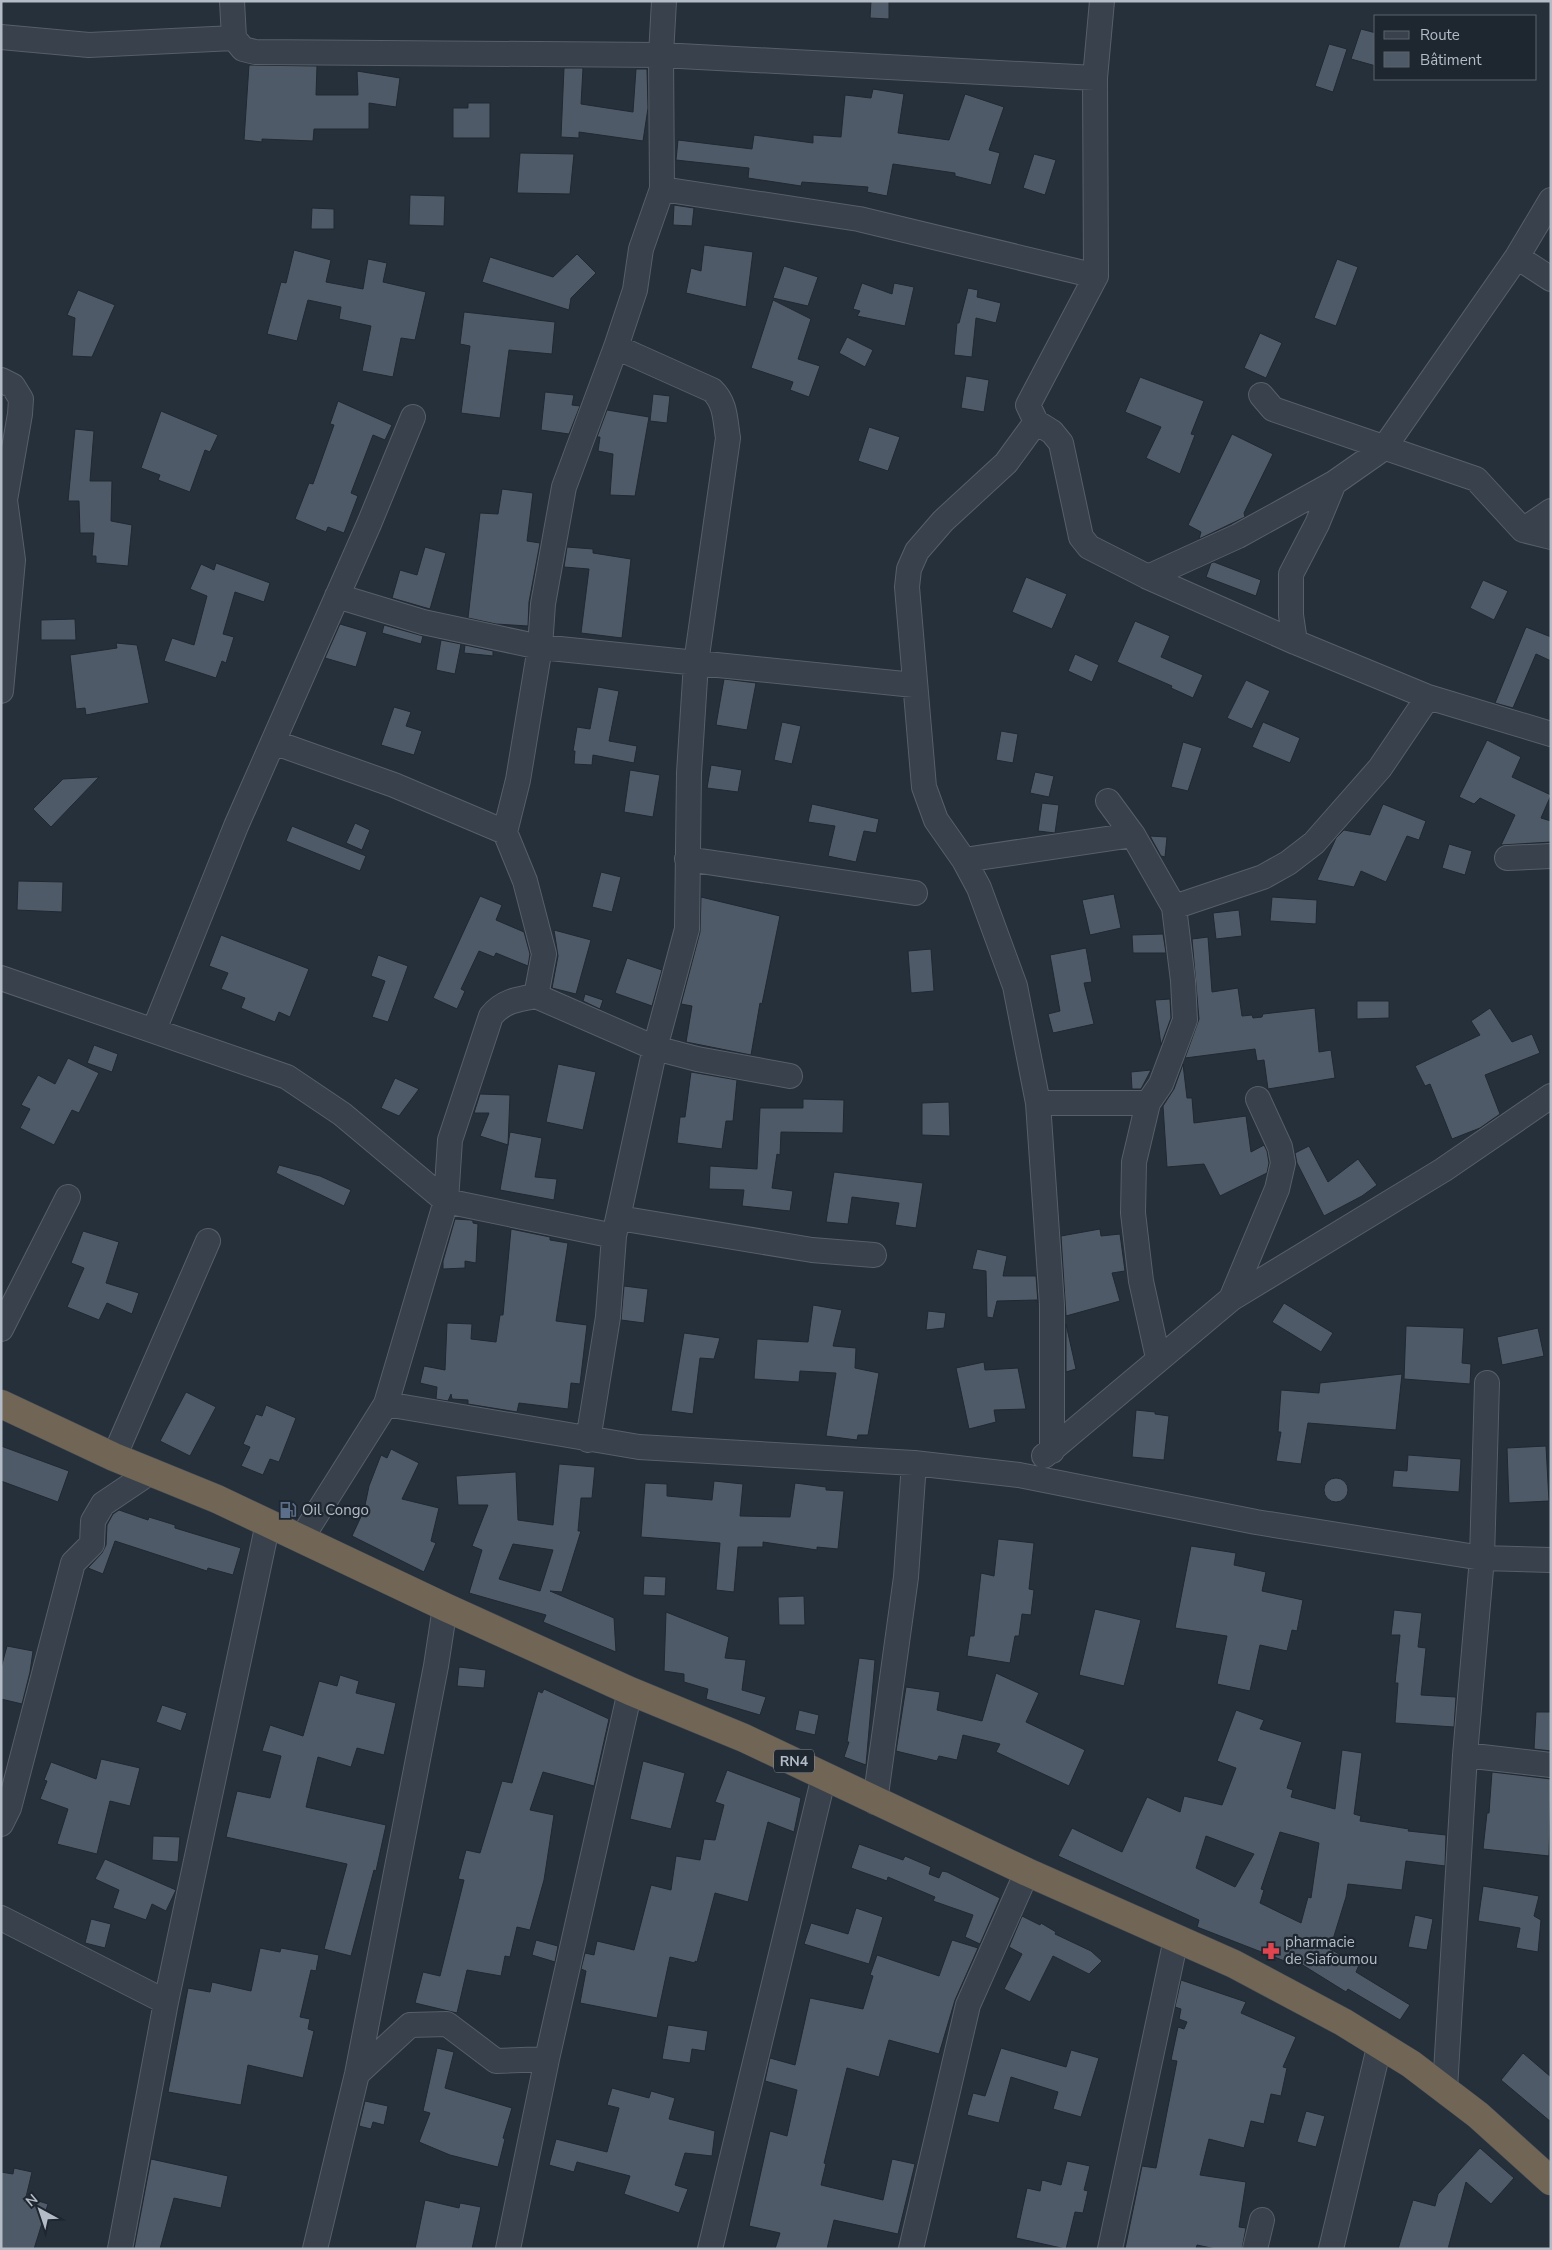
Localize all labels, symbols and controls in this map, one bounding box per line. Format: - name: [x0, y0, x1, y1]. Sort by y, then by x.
- legend: [1374, 15, 1537, 80]
- text: Route: [1420, 25, 1460, 45]
- text: Bâtiment: [1420, 50, 1482, 70]
- fuel station icon: Oil Congo: [278, 1500, 298, 1520]
- place label: Oil Congo: [302, 1500, 369, 1520]
- road number: RN4: [774, 1750, 814, 1772]
- place label: pharmacie de Siafoumou: [1285, 1932, 1377, 1969]
- pharmacy icon: pharmacie de Siafoumou: [1261, 1941, 1281, 1961]
- north arrow: [15, 2185, 65, 2235]
- text: N: [22, 2190, 42, 2211]

